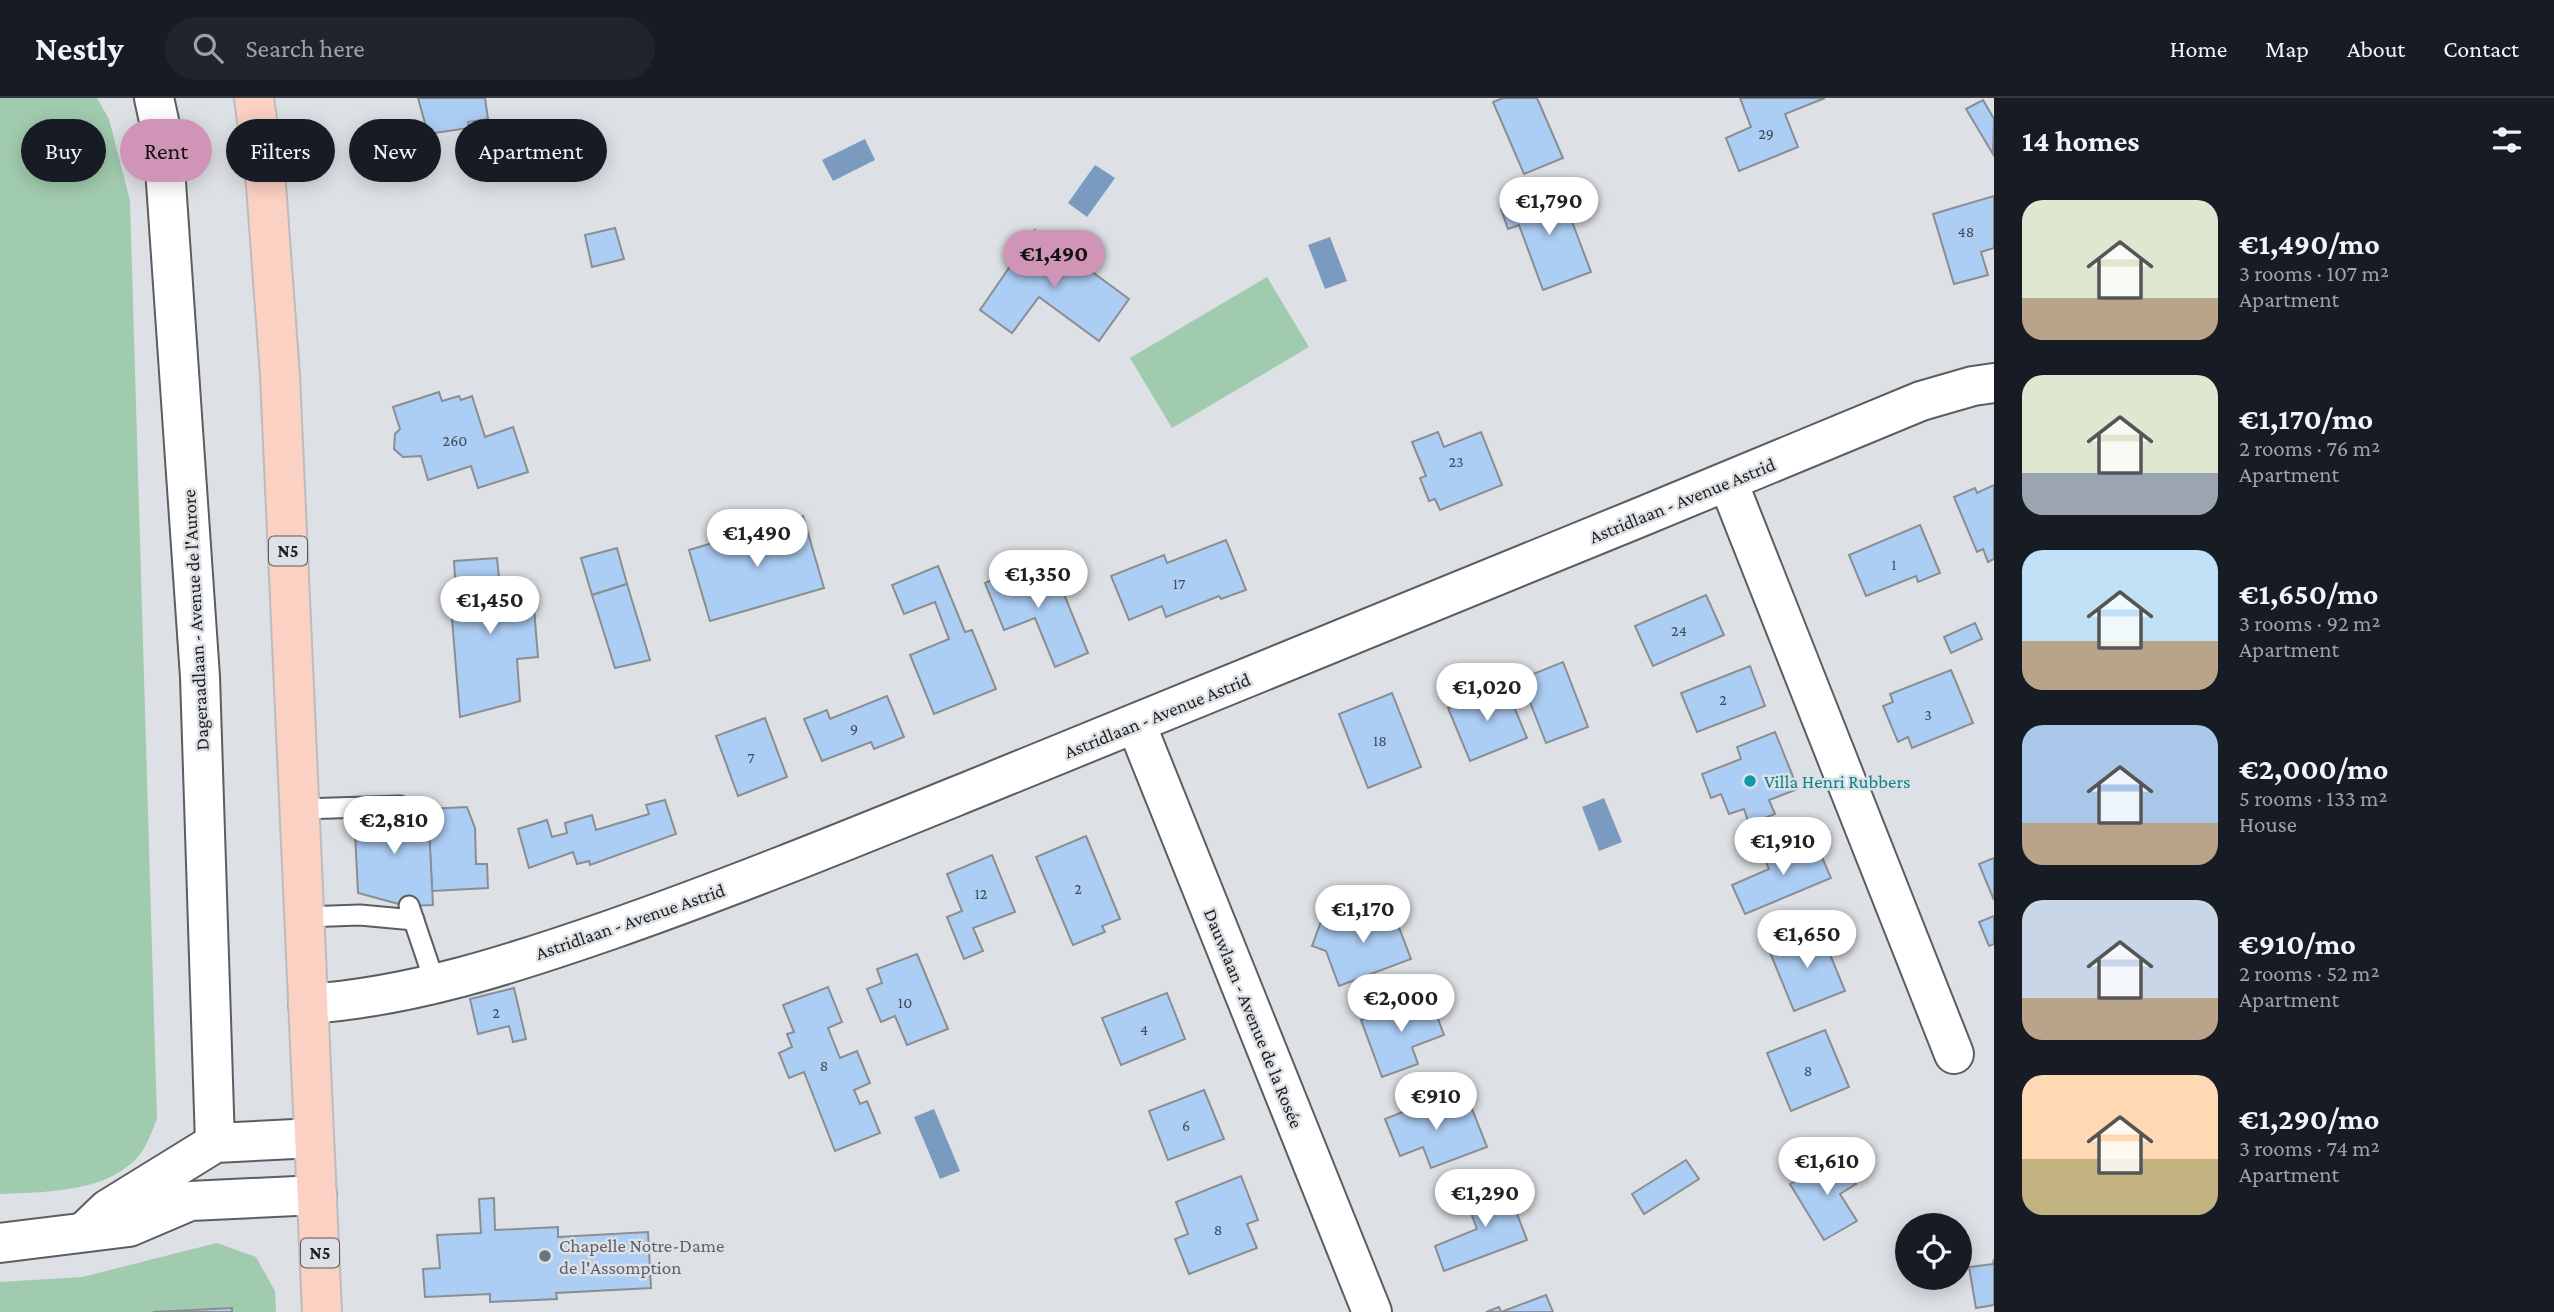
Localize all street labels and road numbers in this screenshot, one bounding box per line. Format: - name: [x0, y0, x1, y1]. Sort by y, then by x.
- street label: Astridlaan - Avenue Astrid: [1586, 453, 1778, 547]
- street label: Dageraadlaan - Avenue de l'Aurore: [178, 489, 213, 751]
- road number: N5: [269, 536, 307, 565]
- street label: Astridlaan - Avenue Astrid: [1061, 668, 1253, 762]
- street label: Astridlaan - Avenue Astrid: [533, 879, 728, 964]
- street label: Dauwlaan - Avenue de la Rosée: [1200, 905, 1307, 1131]
- road number: N5: [301, 1238, 339, 1268]

